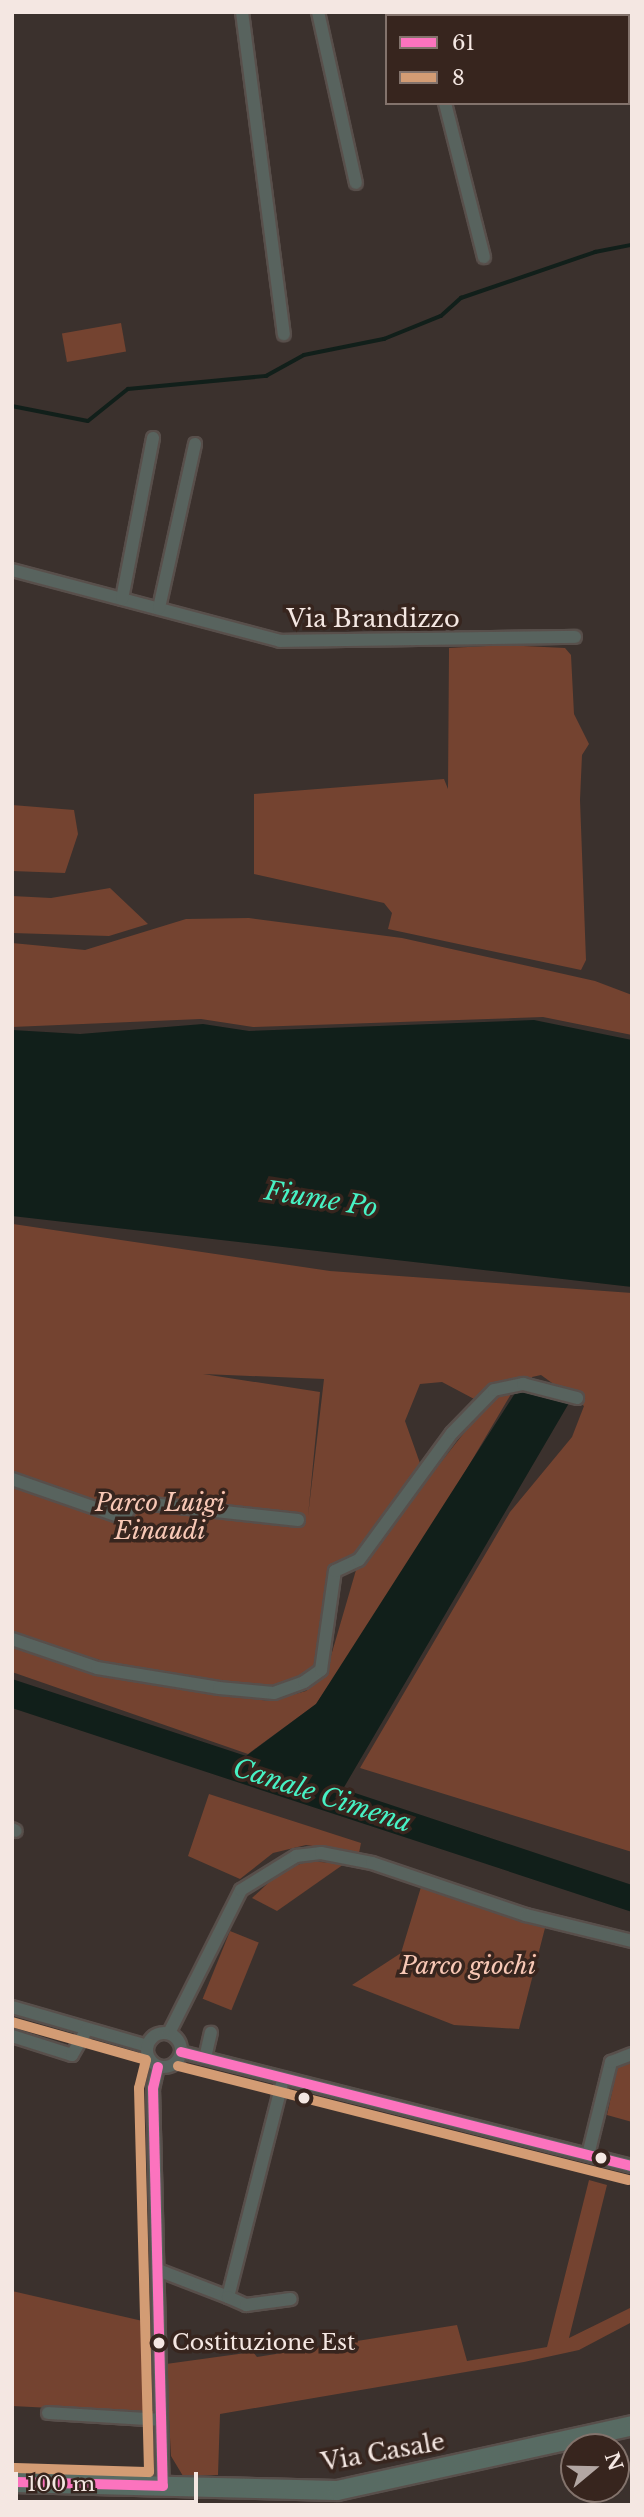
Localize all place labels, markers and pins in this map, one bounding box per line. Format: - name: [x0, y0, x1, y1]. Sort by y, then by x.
- unlabelled marker: [297, 2091, 311, 2105]
- unlabelled marker: [594, 2151, 608, 2165]
- place label: Costituzione Est: [172, 2330, 355, 2356]
- marker: Costituzione Est: [152, 2336, 166, 2350]

